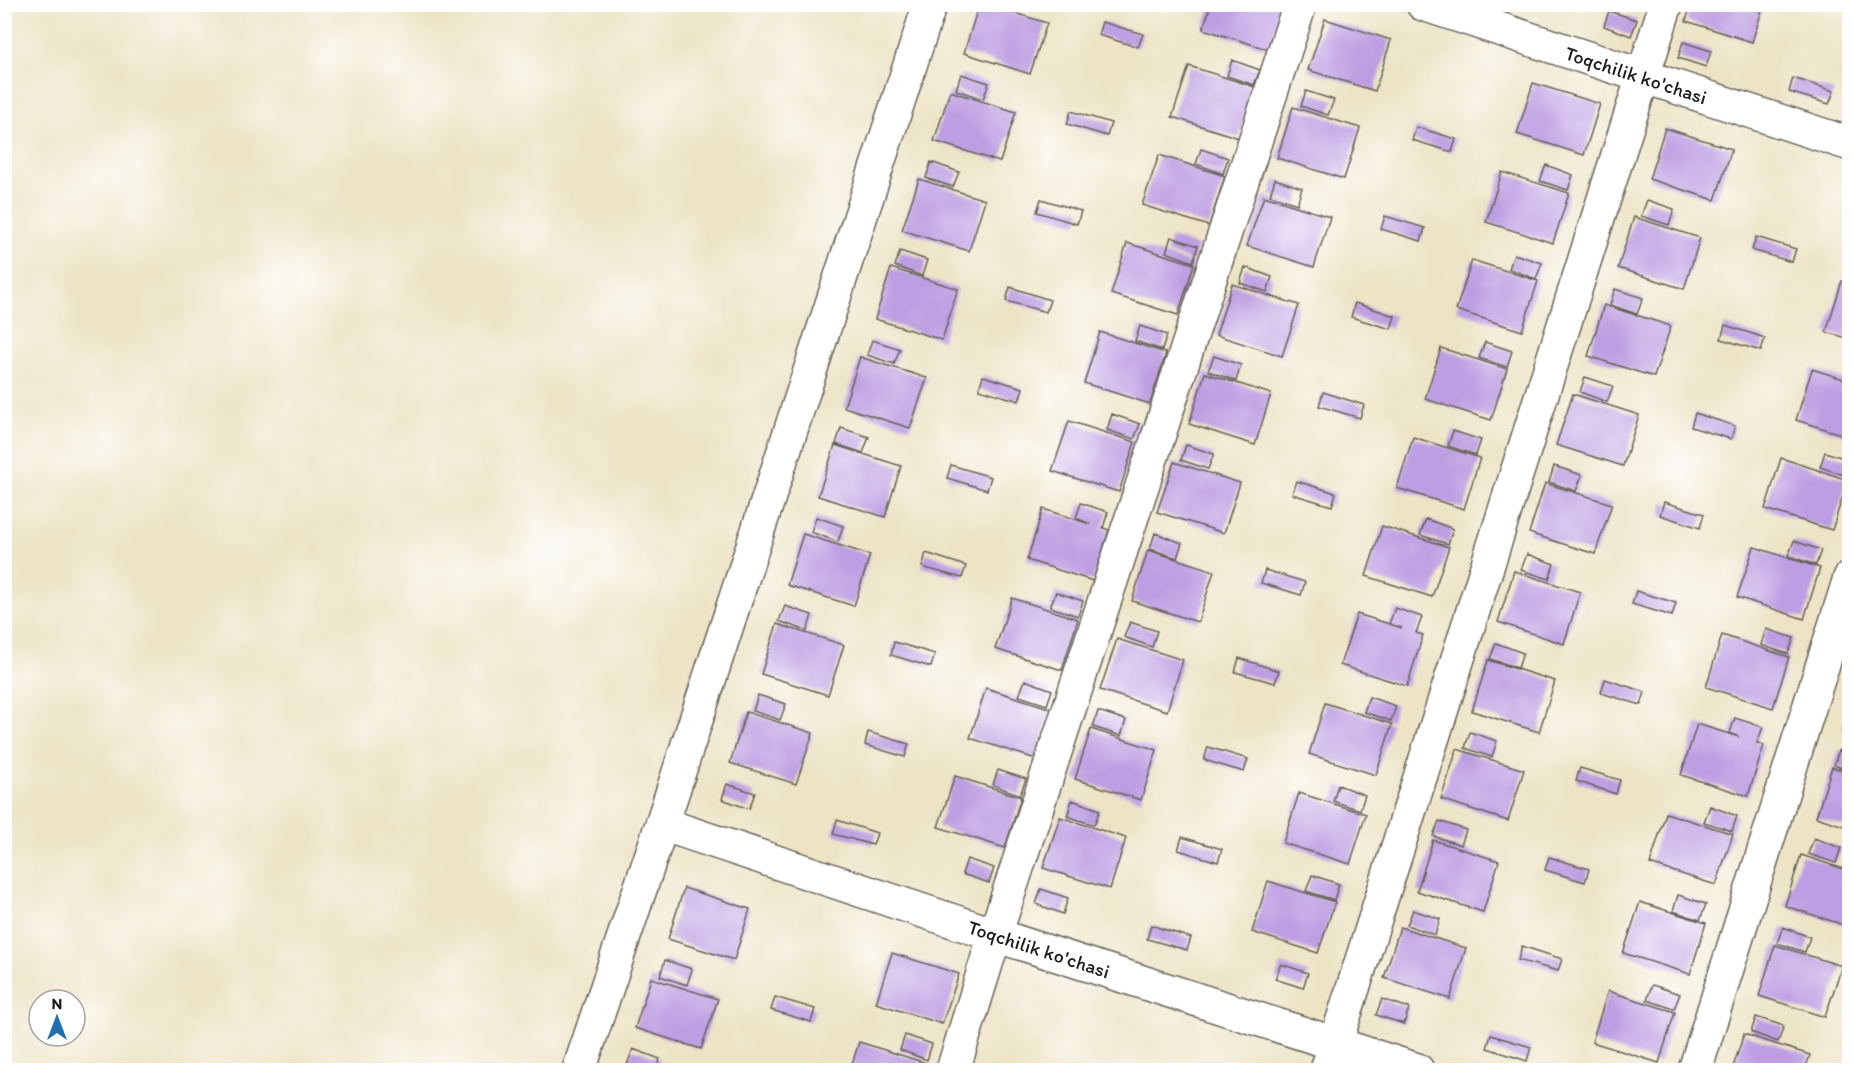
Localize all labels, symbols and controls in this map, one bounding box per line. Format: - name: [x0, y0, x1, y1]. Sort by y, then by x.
- street label: Toqchilik ko'chasi: [1562, 41, 1710, 109]
- street label: Toqchilik ko'chasi: [965, 915, 1113, 983]
- north arrow: [27, 988, 87, 1048]
- text: N: [52, 994, 62, 1013]

